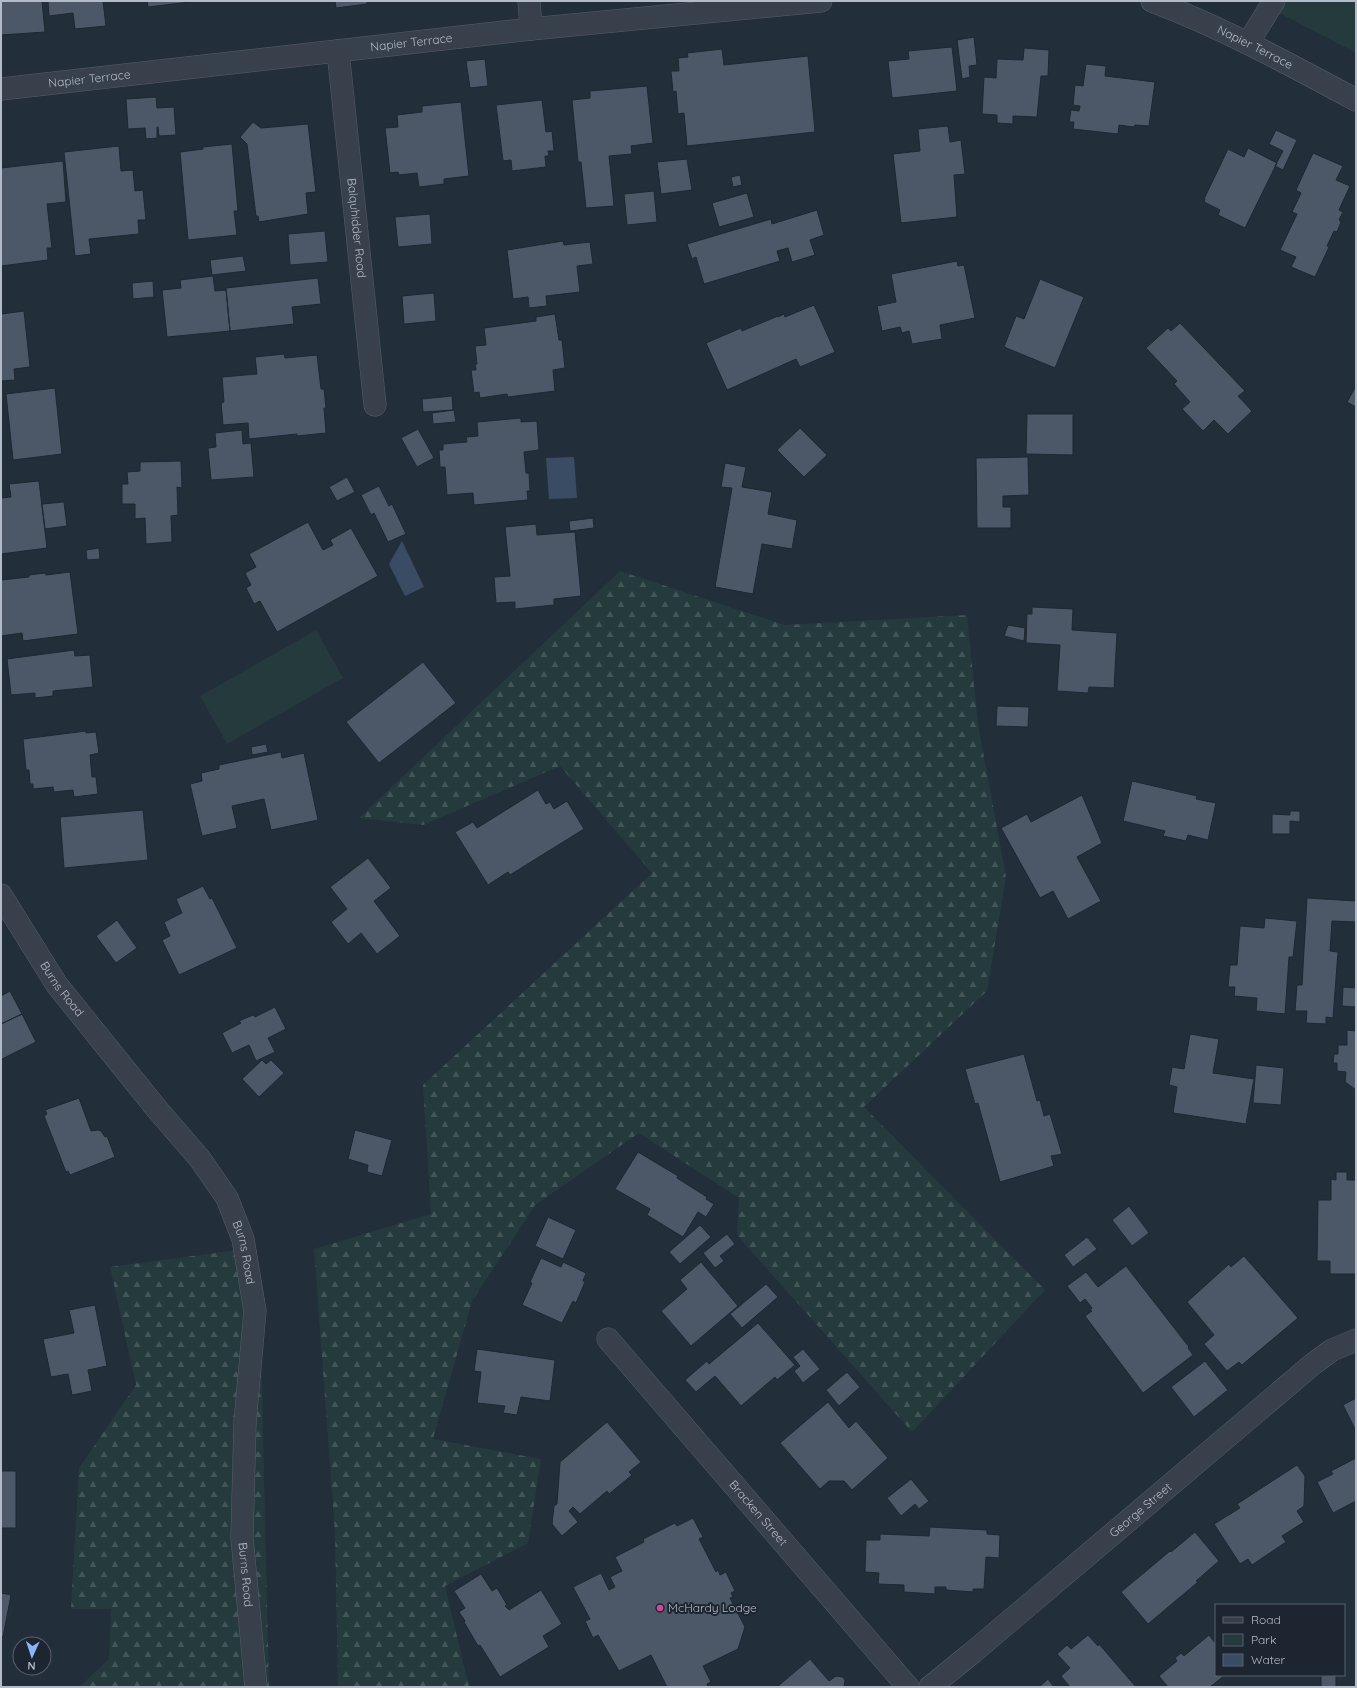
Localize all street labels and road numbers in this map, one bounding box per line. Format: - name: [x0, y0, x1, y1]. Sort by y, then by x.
- street label: Napier Terrace: [1215, 22, 1296, 72]
- street label: Napier Terrace: [369, 30, 453, 54]
- street label: Napier Terrace: [48, 66, 131, 91]
- street label: Balquhidder Road: [344, 177, 370, 279]
- street label: Burns Road: [37, 958, 87, 1019]
- street label: Burns Road: [230, 1218, 258, 1285]
- street label: Bracken Street: [726, 1477, 791, 1549]
- street label: George Street: [1106, 1479, 1174, 1540]
- street label: Burns Road: [235, 1542, 256, 1608]

